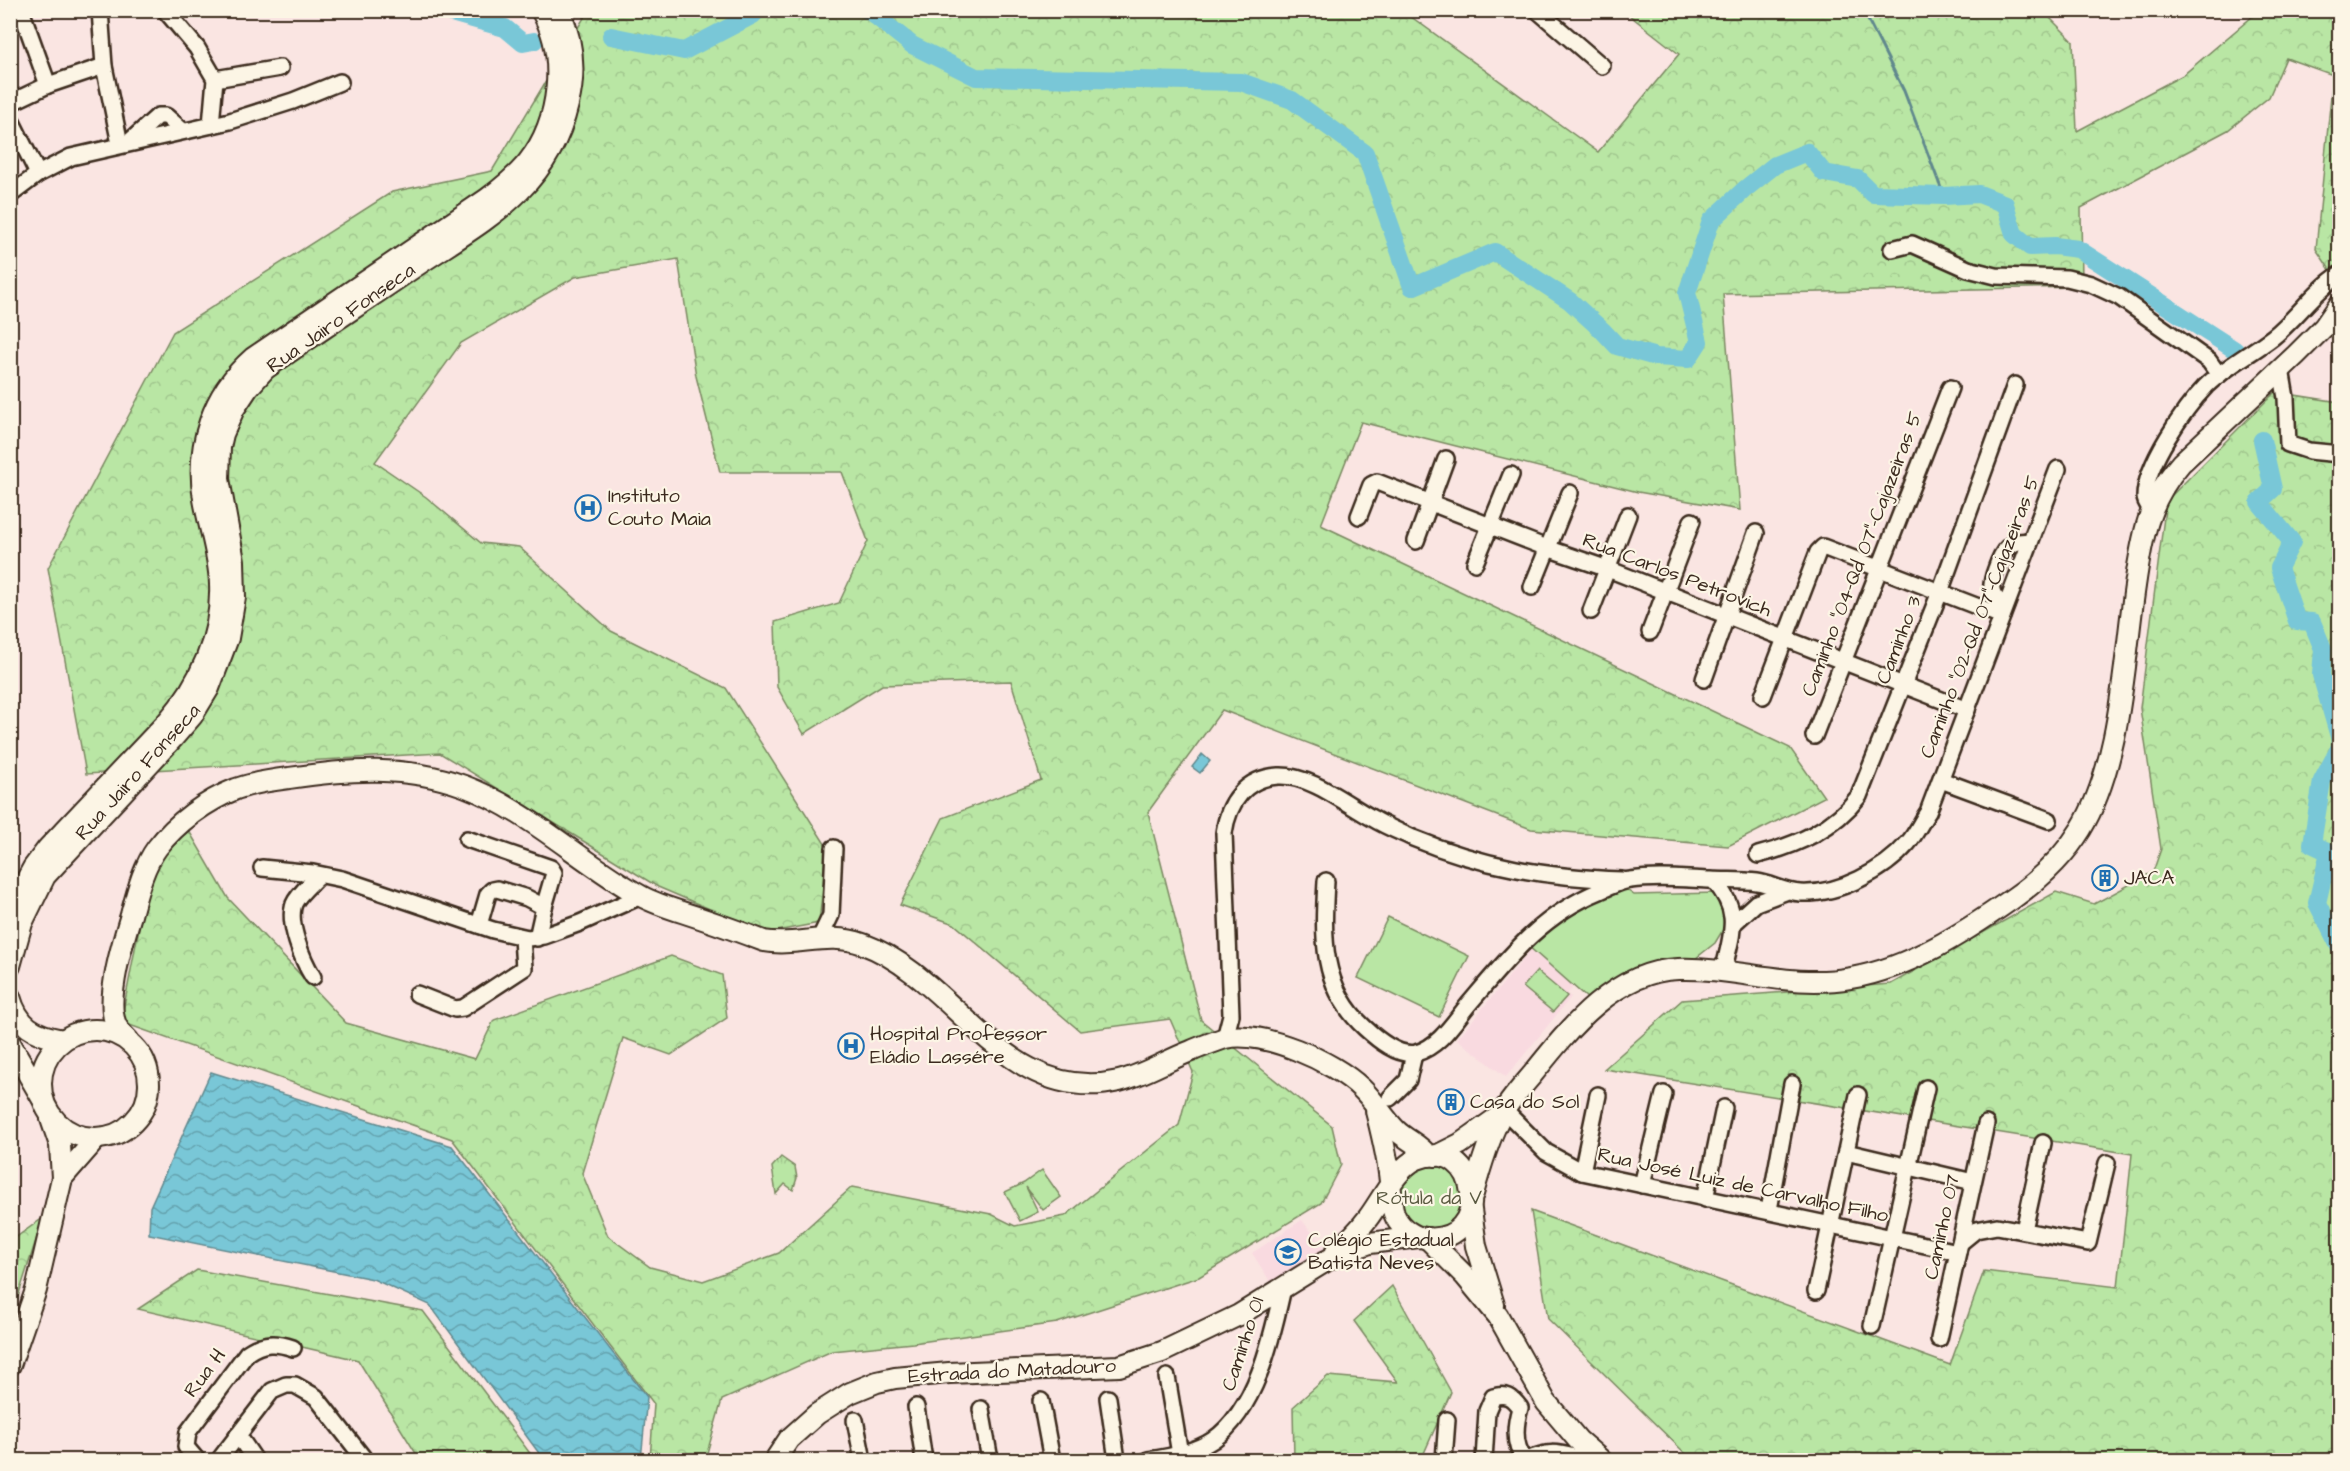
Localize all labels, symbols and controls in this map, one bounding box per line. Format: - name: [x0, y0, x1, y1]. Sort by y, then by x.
- street label: Rua Jairo Fonseca: [261, 256, 421, 380]
- street label: Caminho "04-Qd 07"-Cajazeiras 5: [1795, 408, 1929, 700]
- street label: Caminho "02-Qd 07"-Cajazeiras 5: [1913, 472, 2047, 762]
- place label: Instituto Couto Maia: [608, 482, 711, 533]
- hospital icon: Instituto Couto Maia: [573, 493, 603, 523]
- street label: Rua Carlos Petrovich: [1578, 526, 1776, 624]
- street label: Caminho 3: [1869, 592, 1929, 688]
- street label: Rua Jairo Fonseca: [69, 697, 207, 847]
- building icon: JACA: [2090, 863, 2120, 893]
- place label: JACA: [2124, 864, 2175, 892]
- place label: Hospital Professor Eládio Lassére: [870, 1020, 1047, 1071]
- hospital icon: Hospital Professor Eládio Lassére: [836, 1031, 866, 1061]
- building icon: Casa do Sol: [1436, 1087, 1466, 1117]
- place label: Casa do Sol: [1470, 1088, 1579, 1116]
- street label: Rua José Luiz de Carvalho Filho: [1595, 1140, 1891, 1230]
- street label: Caminho 07: [1917, 1172, 1967, 1282]
- park label: Rótula da V: [1376, 1184, 1482, 1212]
- place label: Colégio Estadual Batista Neves: [1308, 1226, 1454, 1277]
- school or university icon: Colégio Estadual Batista Neves: [1273, 1237, 1303, 1267]
- street label: Caminho 01: [1215, 1293, 1271, 1395]
- street label: Rua H: [177, 1343, 233, 1403]
- street label: Estrada do Matadouro: [907, 1352, 1117, 1390]

